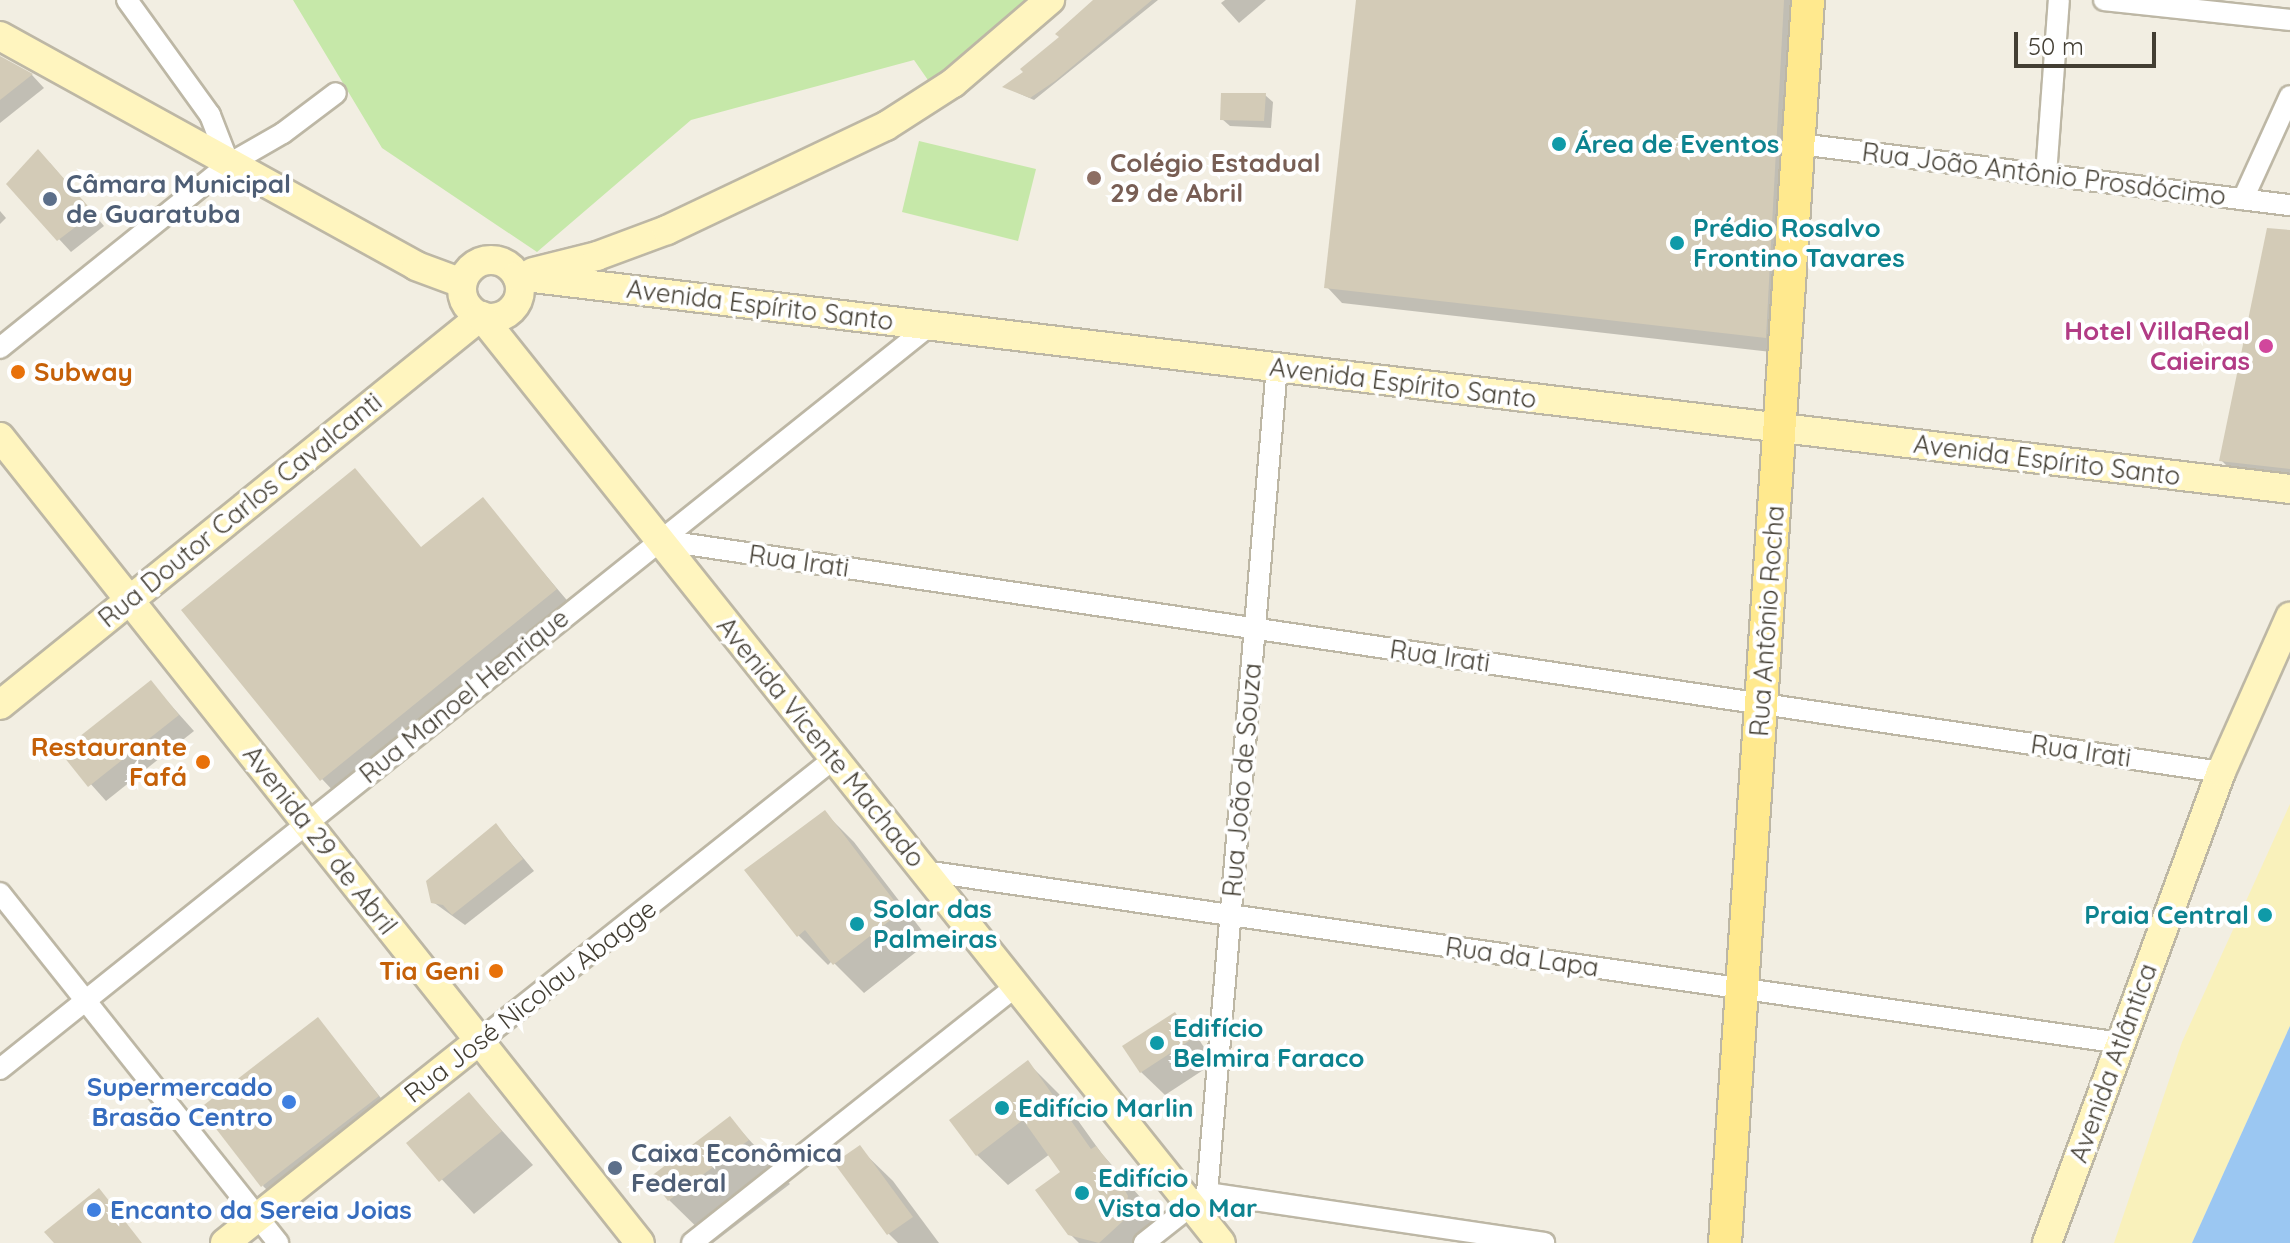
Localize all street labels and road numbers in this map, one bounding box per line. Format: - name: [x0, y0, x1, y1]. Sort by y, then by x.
- street label: Rua João Antônio Prosdócimo: [1860, 136, 2228, 212]
- street label: Avenida Espírito Santo: [625, 273, 895, 337]
- street label: Avenida Espírito Santo: [1268, 351, 1538, 415]
- street label: Rua Doutor Carlos Cavalcanti: [92, 386, 388, 634]
- street label: Avenida Espírito Santo: [1912, 428, 2182, 492]
- street label: Rua Antônio Rocha: [1743, 504, 1791, 738]
- street label: Rua Irati: [747, 539, 851, 583]
- street label: Rua Manoel Henrique: [353, 602, 575, 790]
- street label: Avenida Vicente Machado: [710, 611, 932, 873]
- street label: Rua Irati: [1388, 634, 1492, 678]
- street label: Rua João de Souza: [1216, 662, 1268, 898]
- street label: Rua Irati: [2029, 729, 2133, 773]
- street label: Avenida 29 de Abril: [237, 739, 403, 941]
- street label: Rua José Nicolau Abagge: [398, 893, 662, 1109]
- street label: Rua da Lapa: [1443, 931, 1601, 983]
- street label: Avenida Atlântica: [2063, 959, 2163, 1167]

